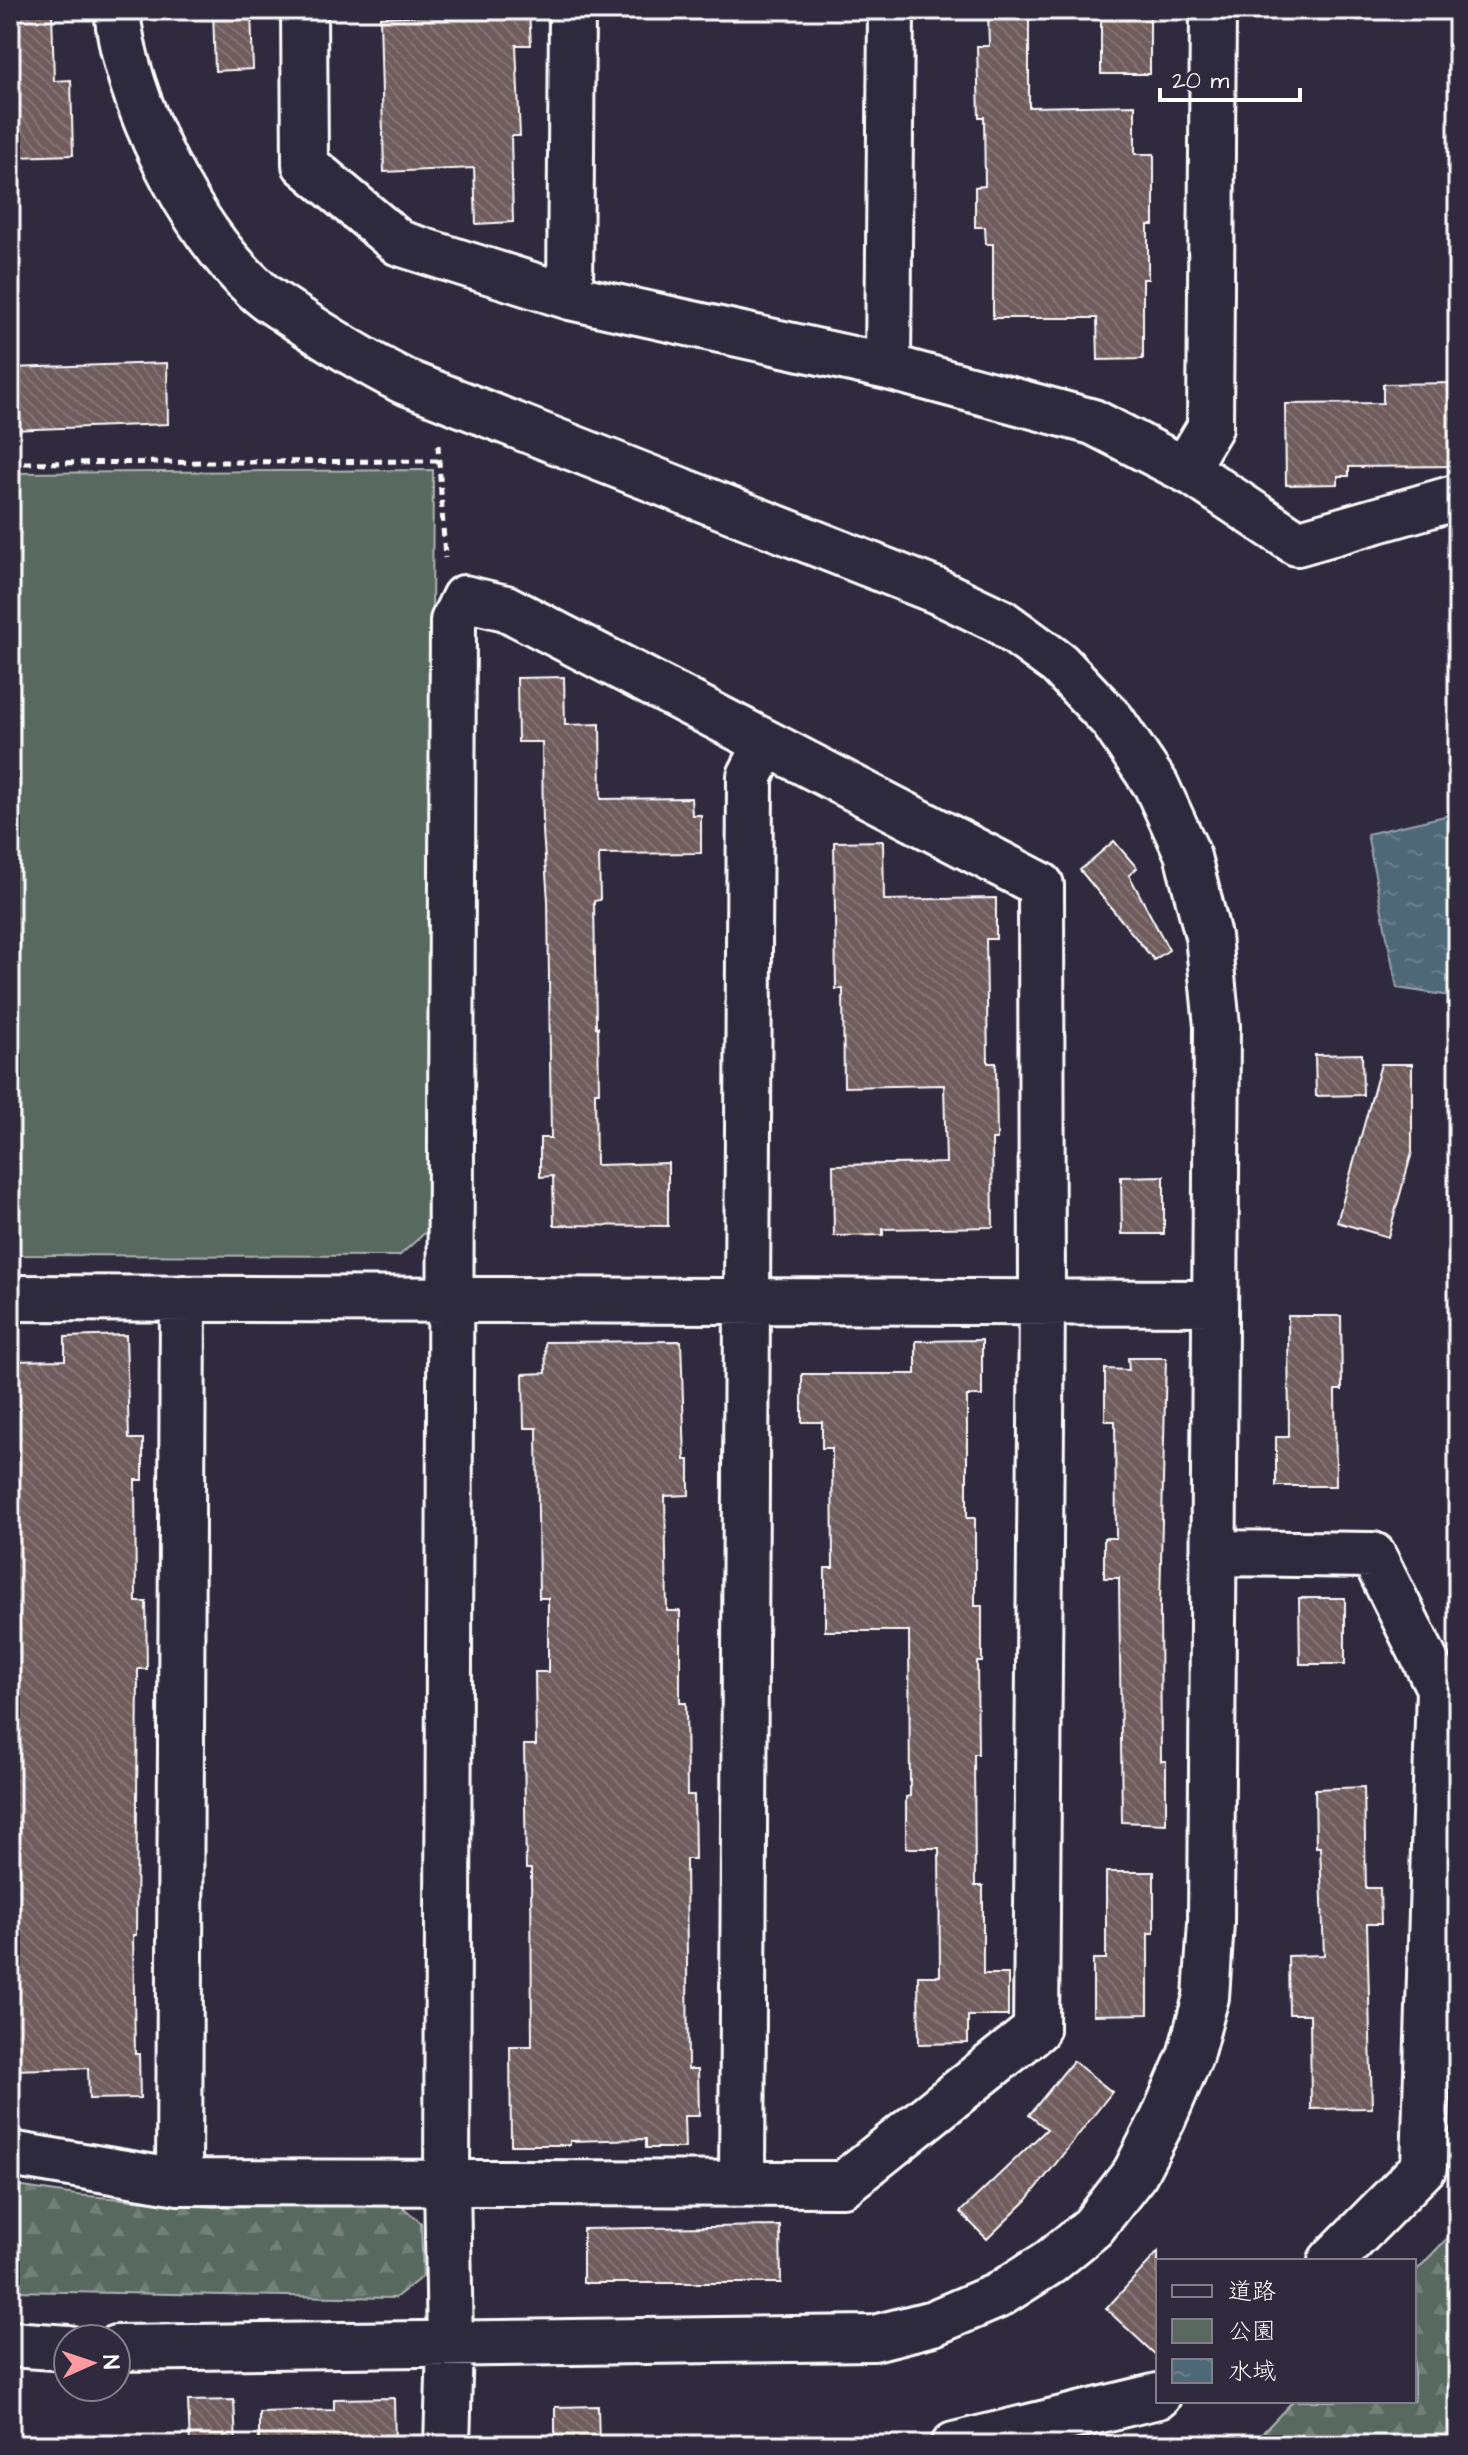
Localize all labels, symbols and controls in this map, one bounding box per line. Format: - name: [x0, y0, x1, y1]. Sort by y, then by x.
- scale bar: [1160, 52, 1300, 102]
- text: 20 m: [1172, 64, 1229, 98]
- legend: [1156, 2259, 1416, 2403]
- text: 道路: [1228, 2275, 1276, 2309]
- text: 公園: [1228, 2315, 1276, 2349]
- north arrow: [52, 2323, 132, 2403]
- text: N: [95, 2354, 126, 2370]
- text: 水域: [1228, 2355, 1276, 2389]

